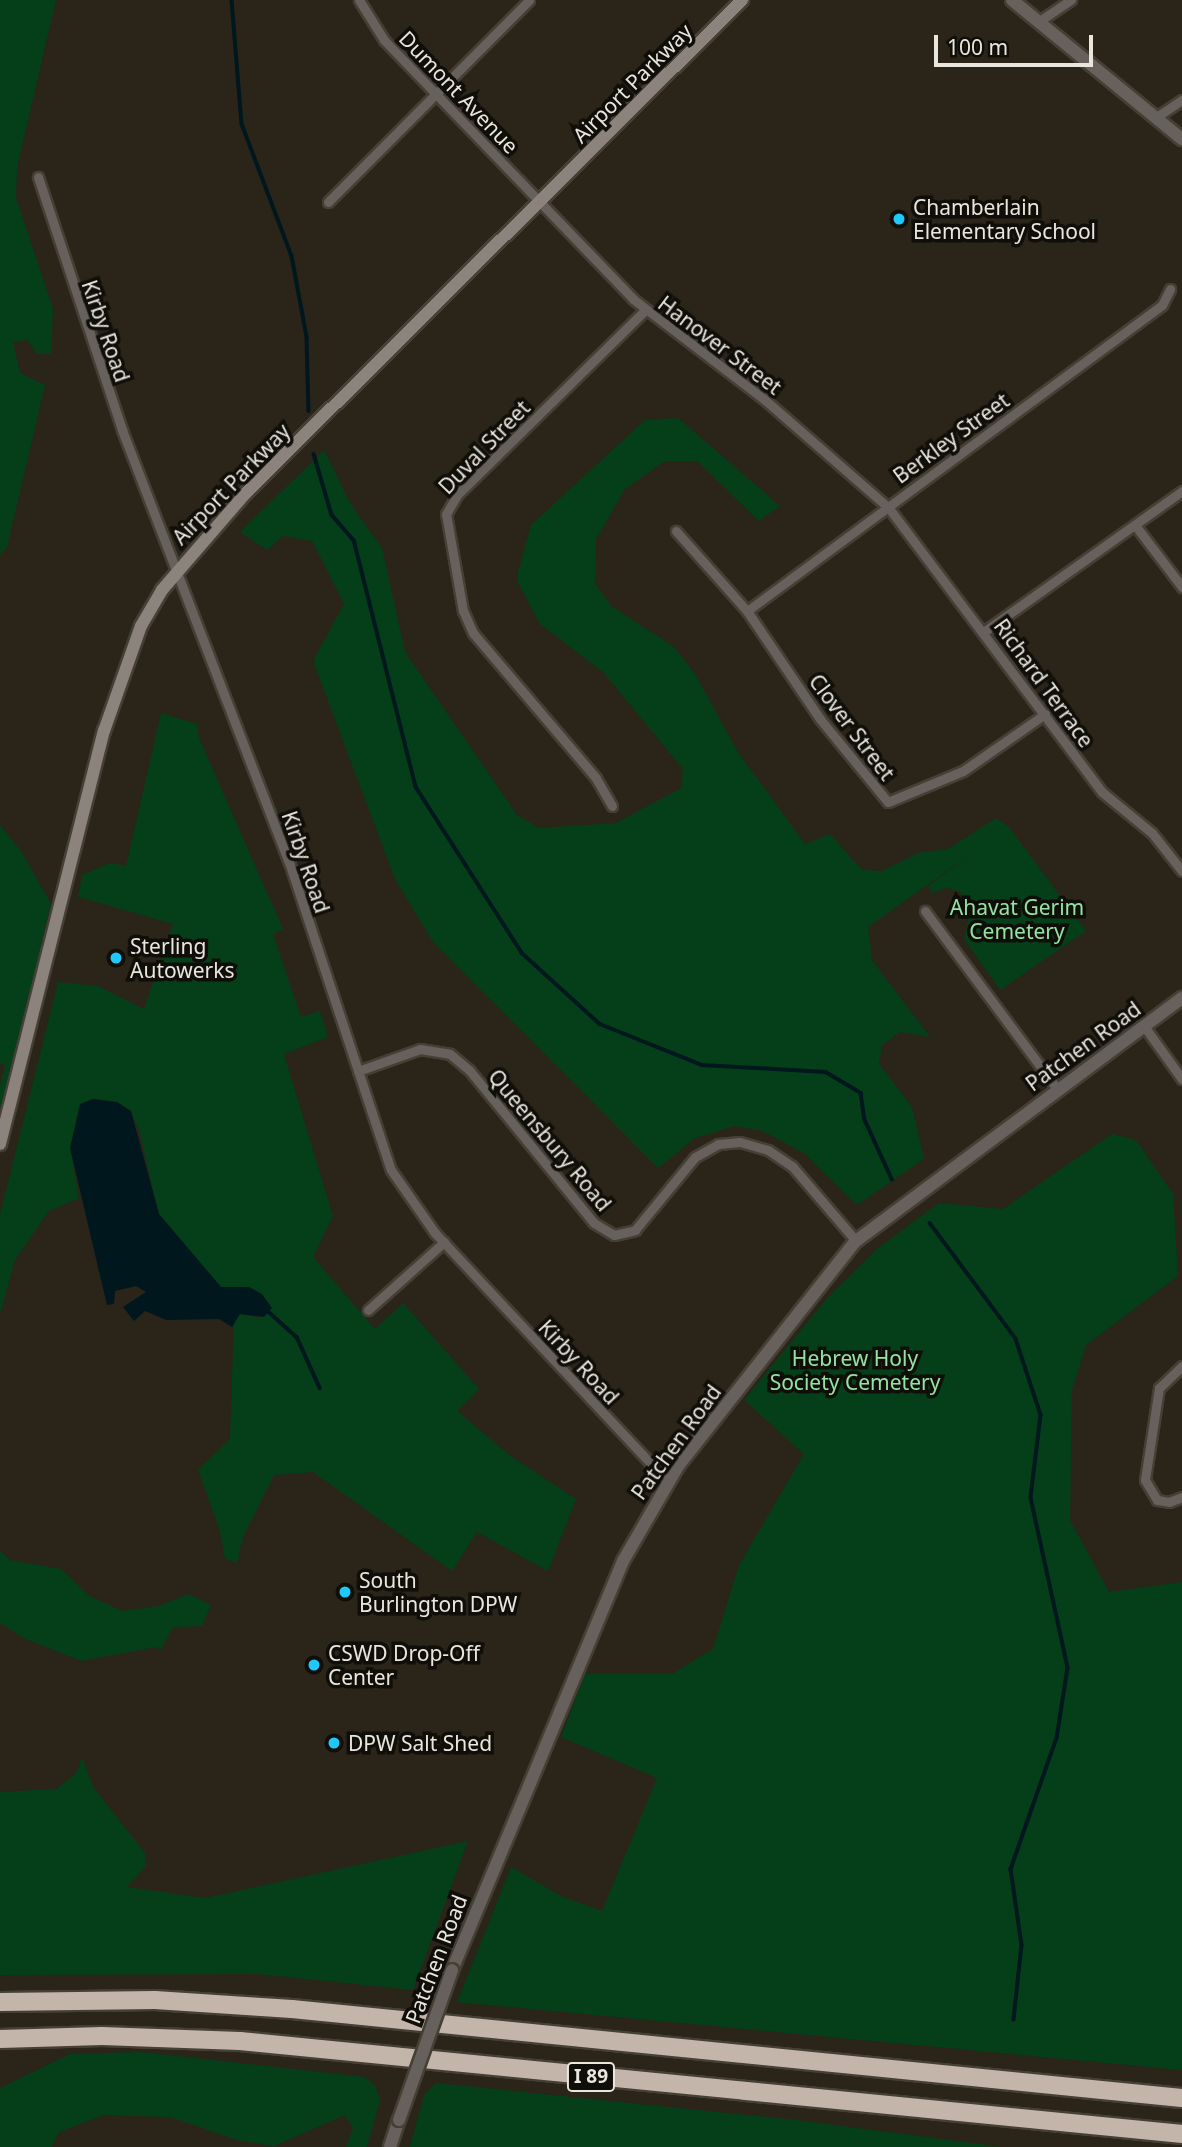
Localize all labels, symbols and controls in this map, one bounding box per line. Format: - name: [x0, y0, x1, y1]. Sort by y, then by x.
- street label: Airport Parkway: [567, 18, 697, 148]
- scale bar: [937, 21, 1096, 65]
- street label: Dumont Avenue: [394, 26, 524, 158]
- text: 100 m: [947, 33, 1008, 61]
- place label: Chamberlain Elementary School: [913, 194, 1096, 244]
- marker: Chamberlain Elementary School: [891, 211, 907, 227]
- street label: Kirby Road: [77, 277, 135, 385]
- street label: Hanover Street: [653, 290, 787, 400]
- street label: Berkley Street: [888, 388, 1014, 488]
- street label: Duval Street: [433, 395, 535, 499]
- street label: Airport Parkway: [167, 418, 295, 550]
- street label: Richard Terrace: [989, 614, 1099, 752]
- street label: Clover Street: [804, 669, 900, 785]
- street label: Kirby Road: [277, 808, 335, 916]
- park label: Ahavat Gerim Cemetery: [950, 894, 1084, 944]
- place label: Sterling Autowerks: [130, 933, 235, 983]
- marker: Sterling Autowerks: [108, 950, 124, 966]
- street label: Patchen Road: [1021, 996, 1145, 1096]
- street label: Queensbury Road: [483, 1064, 617, 1216]
- street label: Kirby Road: [534, 1315, 624, 1409]
- park label: Hebrew Holy Society Cemetery: [770, 1345, 940, 1395]
- street label: Patchen Road: [626, 1380, 726, 1504]
- place label: South Burlington DPW: [359, 1567, 517, 1617]
- marker: South Burlington DPW: [337, 1584, 353, 1600]
- place label: CSWD Drop-Off Center: [328, 1640, 480, 1690]
- marker: CSWD Drop-Off Center: [306, 1657, 322, 1673]
- place label: DPW Salt Shed: [348, 1730, 492, 1756]
- marker: DPW Salt Shed: [326, 1735, 342, 1751]
- street label: Patchen Road: [400, 1891, 472, 2027]
- road number: I 89: [566, 2062, 616, 2092]

